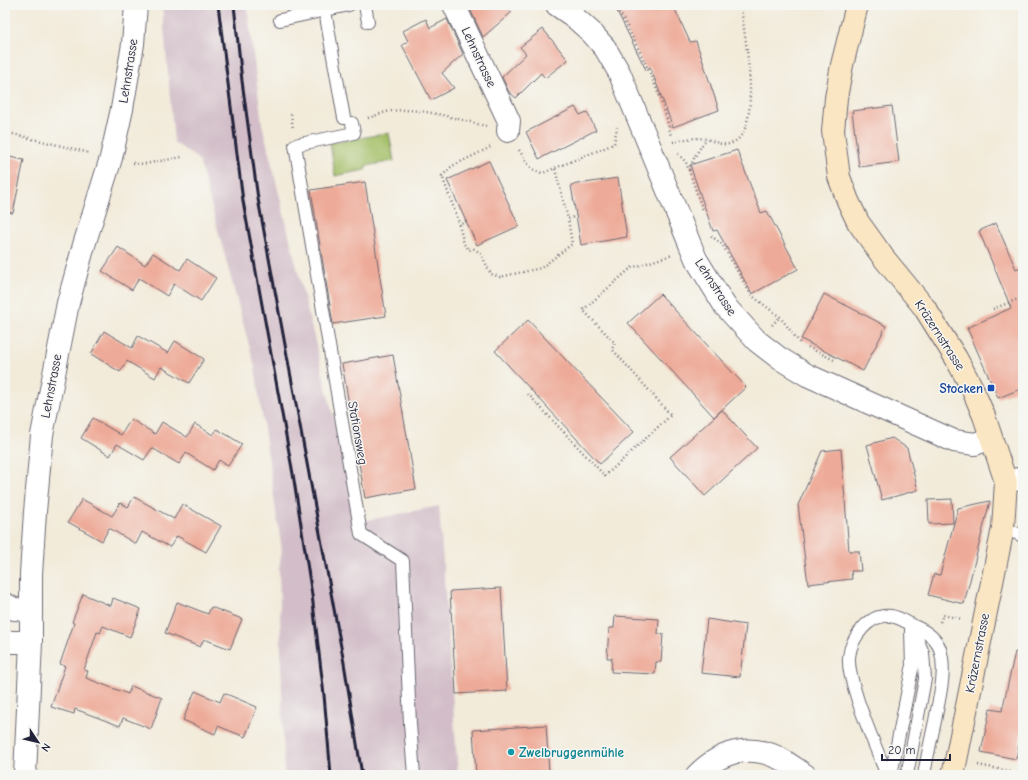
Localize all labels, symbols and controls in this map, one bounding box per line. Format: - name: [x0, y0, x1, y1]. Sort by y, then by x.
- street label: Lehnstrasse: [458, 24, 500, 90]
- street label: Lehnstrasse: [116, 37, 141, 104]
- street label: Lehnstrasse: [692, 256, 740, 319]
- street label: Kräzernstrasse: [912, 297, 969, 373]
- street label: Lehnstrasse: [37, 352, 65, 419]
- place label: Stocken: [940, 381, 983, 396]
- marker: Stocken: [986, 383, 996, 393]
- street label: Stationsweg: [345, 400, 371, 466]
- street label: Kräzernstrasse: [962, 611, 992, 694]
- north arrow: [18, 722, 58, 762]
- scale bar: [882, 736, 950, 762]
- text: N: [38, 741, 53, 754]
- text: 20 m: [888, 743, 916, 757]
- place label: Zweibruggenmühle: [519, 745, 625, 760]
- marker: Zweibruggenmühle: [506, 747, 516, 757]

